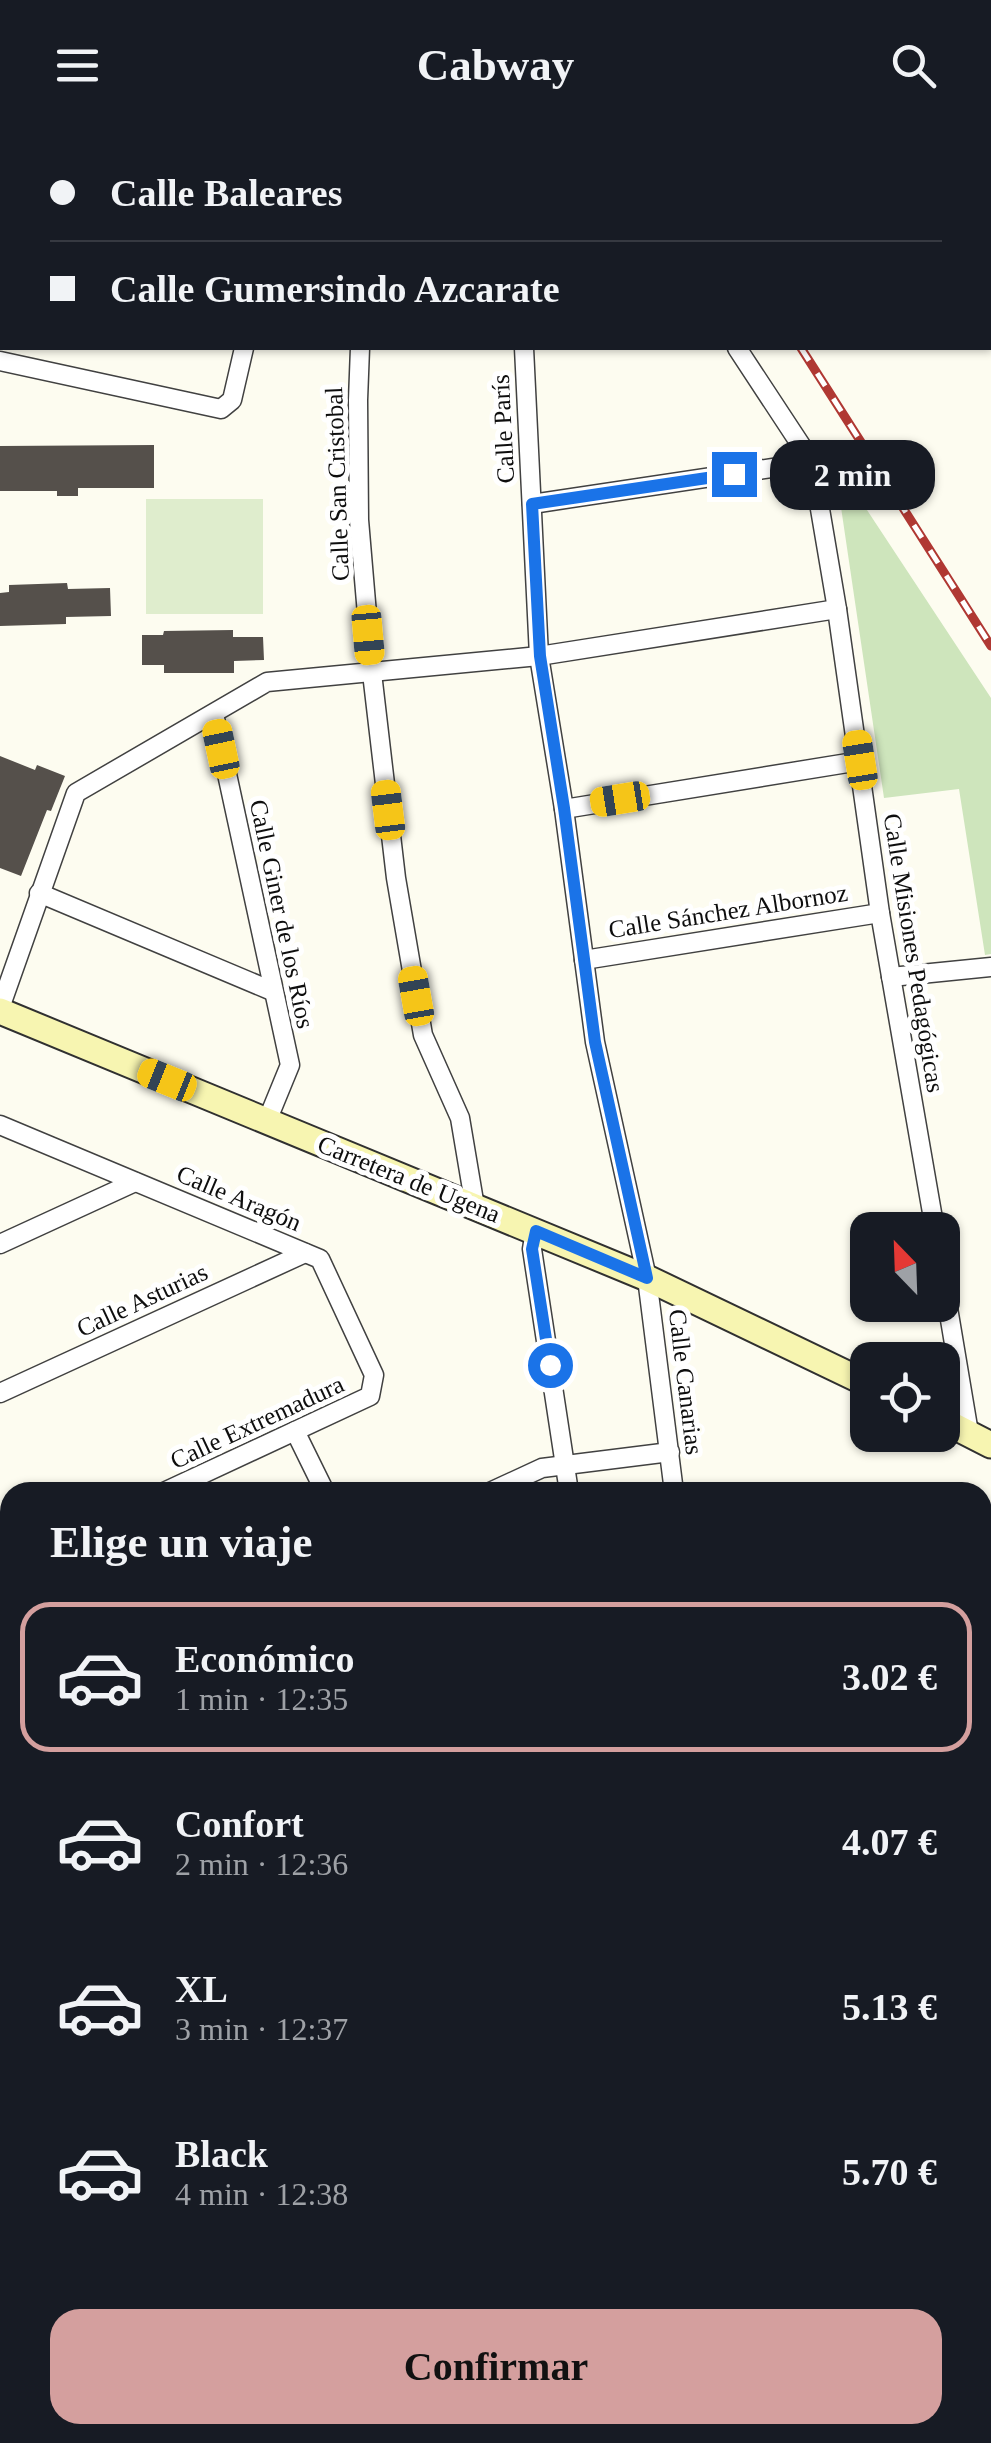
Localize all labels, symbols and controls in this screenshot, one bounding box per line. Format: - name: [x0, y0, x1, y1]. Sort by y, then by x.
- icon: menu: [50, 38, 105, 93]
- icon: search: [886, 38, 941, 93]
- text: Cabway: [417, 40, 574, 90]
- text: Calle Baleares: [110, 172, 343, 214]
- text: Calle Gumersindo Azcarate: [110, 268, 560, 310]
- street label: Calle París: [487, 374, 519, 484]
- street label: Calle San Cristobal: [320, 386, 354, 582]
- callout: 2 min: [769, 439, 934, 509]
- route end: [712, 452, 757, 497]
- text: 2 min: [814, 457, 891, 493]
- car: [350, 604, 386, 666]
- car: [200, 717, 242, 781]
- car: [840, 728, 880, 792]
- car: [369, 778, 407, 842]
- car: [588, 779, 652, 819]
- street label: Calle Giner de los Ríos: [245, 797, 319, 1031]
- street label: Calle Misiones Pedagógicas: [879, 812, 949, 1094]
- street label: Calle Sánchez Albornoz: [607, 879, 849, 943]
- car: [396, 964, 436, 1028]
- car: [134, 1055, 200, 1105]
- street label: Carretera de Ugena: [314, 1130, 504, 1228]
- street label: Calle Aragón: [173, 1160, 306, 1237]
- north arrow: [850, 1212, 960, 1322]
- map controls: [850, 1212, 960, 1452]
- street label: Calle Asturias: [72, 1258, 212, 1342]
- street label: Calle Canarias: [664, 1308, 708, 1456]
- button: locate: [850, 1342, 960, 1452]
- route start: [528, 1343, 573, 1388]
- street label: Calle Extremadura: [166, 1370, 348, 1474]
- text: Elige un viaje: [50, 1517, 313, 1567]
- icon: car: [55, 1632, 145, 1722]
- text: Económico: [175, 1638, 354, 1680]
- text: 3.02 €: [842, 1656, 937, 1698]
- text: 1 min · 12:35: [175, 1681, 348, 1717]
- icon: car: [55, 1797, 145, 1887]
- text: Confort: [175, 1803, 304, 1845]
- text: 4.07 €: [842, 1821, 937, 1863]
- text: 2 min · 12:36: [175, 1846, 348, 1882]
- icon: car: [55, 1962, 145, 2052]
- text: XL: [175, 1968, 228, 2010]
- text: 5.13 €: [842, 1986, 937, 2028]
- text: 3 min · 12:37: [175, 2011, 348, 2047]
- icon: car: [55, 2127, 145, 2217]
- text: Black: [175, 2133, 268, 2175]
- text: 5.70 €: [842, 2151, 937, 2193]
- text: 4 min · 12:38: [175, 2176, 348, 2212]
- button: Confirmar: [50, 2309, 942, 2424]

